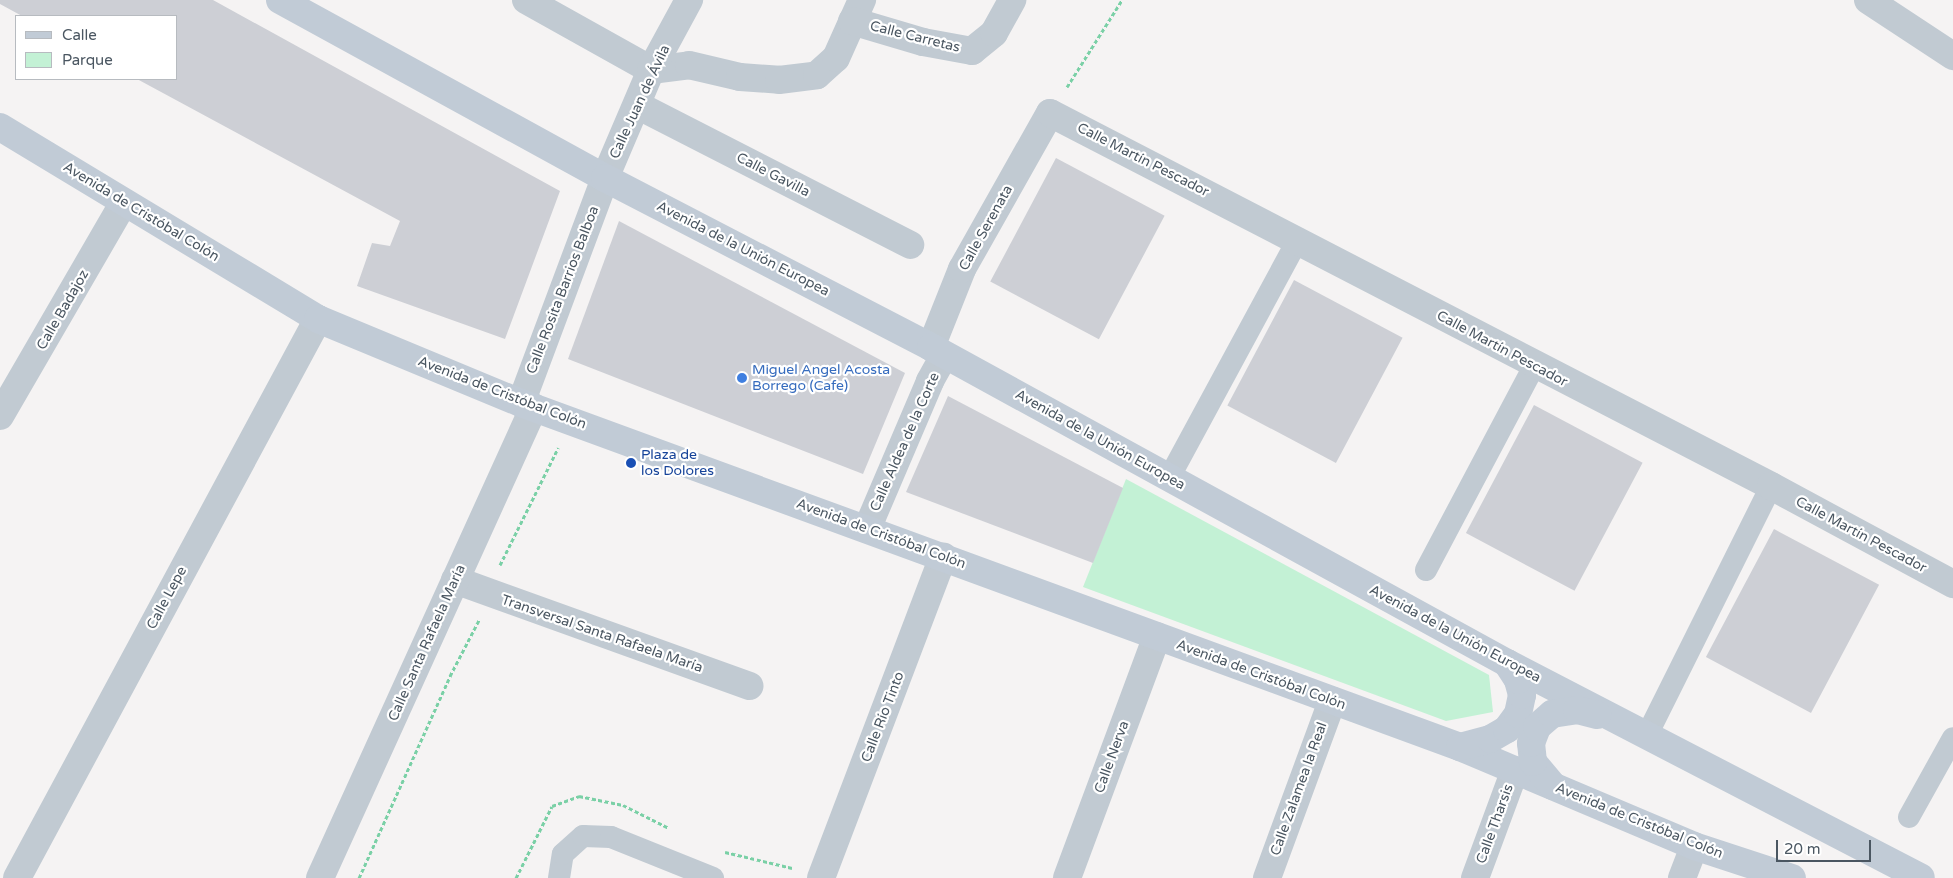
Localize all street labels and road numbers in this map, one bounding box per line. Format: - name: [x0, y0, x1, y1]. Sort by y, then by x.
- street label: Calle Carretas: [868, 18, 962, 56]
- street label: Calle Juan de Ávila: [606, 42, 674, 162]
- street label: Calle Martín Pescador: [1074, 119, 1212, 201]
- street label: Calle Gavilla: [733, 149, 813, 201]
- street label: Avenida de Cristóbal Colón: [60, 159, 222, 265]
- street label: Calle Serenata: [956, 182, 1016, 274]
- street label: Avenida de la Unión Europea: [654, 198, 832, 300]
- street label: Calle Rosita Barrios Balboa: [523, 204, 603, 376]
- street label: Calle Badajoz: [33, 267, 93, 353]
- street label: Calle Martín Pescador: [1434, 307, 1570, 391]
- street label: Avenida de Cristóbal Colón: [415, 353, 589, 433]
- street label: Calle Aldea de la Corte: [867, 370, 943, 514]
- street label: Avenida de la Unión Europea: [1012, 386, 1188, 494]
- street label: Calle Martín Pescador: [1793, 493, 1929, 577]
- street label: Avenida de Cristóbal Colón: [794, 495, 968, 573]
- street label: Calle Santa Rafaela María: [385, 562, 469, 724]
- street label: Calle Lepe: [143, 564, 191, 632]
- street label: Avenida de la Unión Europea: [1366, 582, 1544, 686]
- street label: Transversal Santa Rafaela María: [499, 592, 705, 676]
- street label: Avenida de Cristóbal Colón: [1174, 636, 1348, 714]
- street label: Calle Río Tinto: [858, 669, 908, 765]
- street label: Calle Nerva: [1091, 719, 1133, 795]
- street label: Calle Zalamea la Real: [1267, 720, 1331, 858]
- street label: Avenida de Cristóbal Colón: [1553, 780, 1725, 862]
- street label: Calle Tharsis: [1473, 782, 1517, 866]

